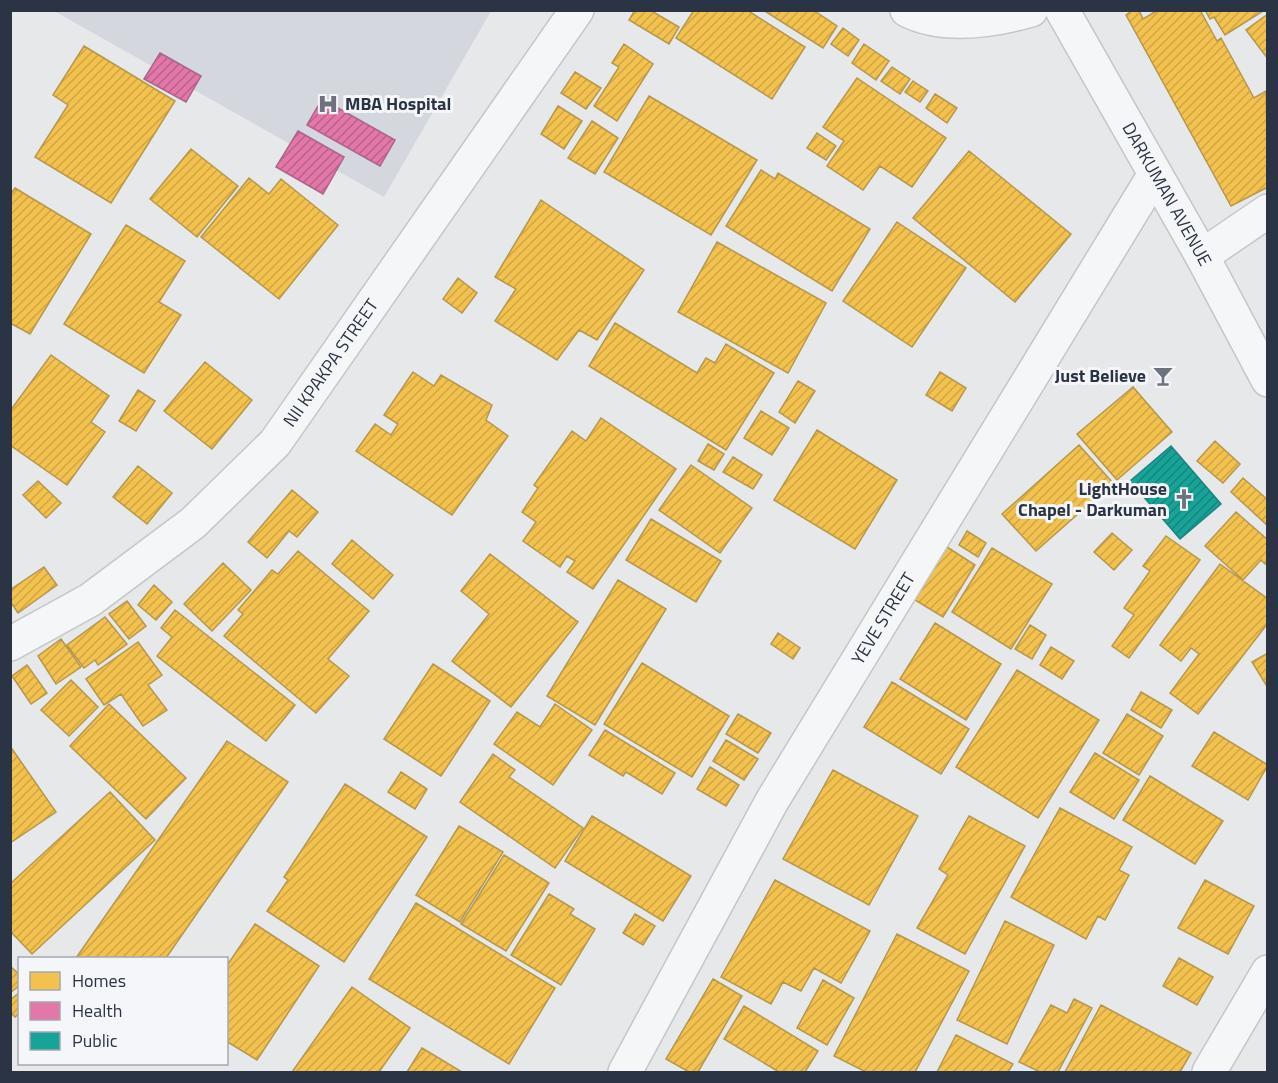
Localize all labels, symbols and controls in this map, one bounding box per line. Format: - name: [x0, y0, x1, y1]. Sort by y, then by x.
- place label: MBA Hospital: [345, 90, 451, 117]
- hospital icon: MBA Hospital: [316, 92, 340, 116]
- street label: DARKUMAN AVENUE: [1116, 117, 1219, 271]
- street label: NII KPAKPA STREET: [276, 293, 385, 432]
- place label: Just Believe: [1055, 362, 1146, 389]
- bar icon: Just Believe: [1151, 364, 1175, 388]
- place label: LightHouse Chapel - Darkuman: [1018, 475, 1167, 523]
- church icon: LightHouse Chapel - Darkuman: [1172, 487, 1196, 511]
- street label: YEVE STREET: [844, 567, 922, 670]
- legend: [18, 957, 228, 1065]
- text: Homes: [72, 967, 126, 994]
- text: Health: [72, 997, 122, 1024]
- text: Public: [72, 1027, 118, 1054]

